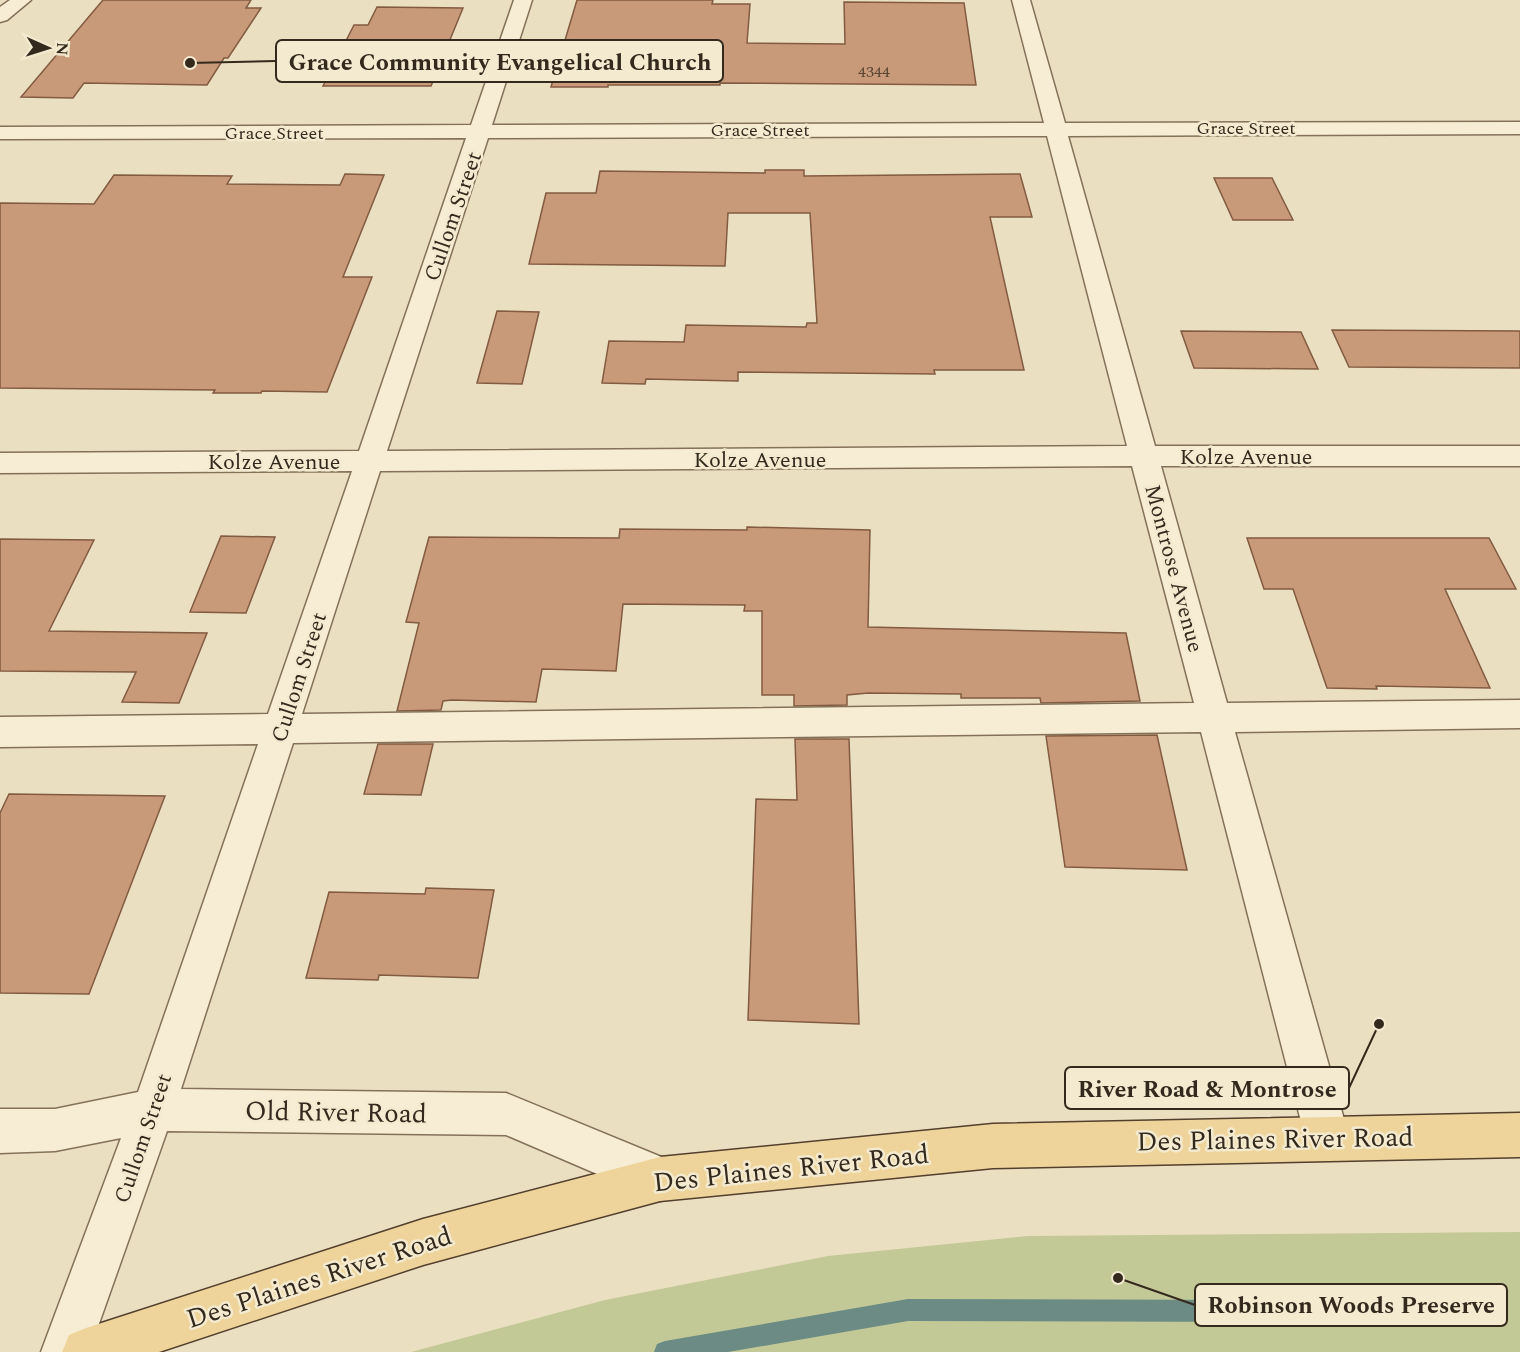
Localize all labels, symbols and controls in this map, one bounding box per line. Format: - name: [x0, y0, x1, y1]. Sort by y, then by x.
- north arrow: [18, 18, 78, 78]
- callout: Grace Community Evangelical Church: [276, 40, 723, 82]
- text: N: [50, 42, 74, 56]
- text: Grace Community Evangelical Church: [288, 45, 712, 81]
- house number: 4344: [858, 60, 890, 84]
- street label: Grace Street: [1196, 115, 1296, 142]
- street label: Grace Street: [710, 117, 810, 144]
- street label: Grace Street: [224, 120, 324, 147]
- street label: Cullom Street: [416, 147, 491, 286]
- street label: Kolze Avenue: [1180, 441, 1312, 474]
- street label: Kolze Avenue: [694, 444, 826, 477]
- street label: Kolze Avenue: [208, 446, 340, 479]
- street label: Montrose Avenue: [1135, 481, 1212, 656]
- street label: Cullom Street: [263, 608, 336, 747]
- callout: River Road & Montrose: [1065, 1067, 1349, 1109]
- street label: Cullom Street: [106, 1069, 181, 1208]
- text: River Road & Montrose: [1077, 1072, 1337, 1108]
- street label: Old River Road: [245, 1090, 427, 1136]
- street label: Des Plaines River Road: [1136, 1117, 1414, 1163]
- street label: Des Plaines River Road: [651, 1134, 931, 1204]
- street label: Des Plaines River Road: [181, 1215, 458, 1341]
- callout: Robinson Woods Preserve: [1195, 1284, 1507, 1326]
- text: Robinson Woods Preserve: [1207, 1288, 1495, 1324]

